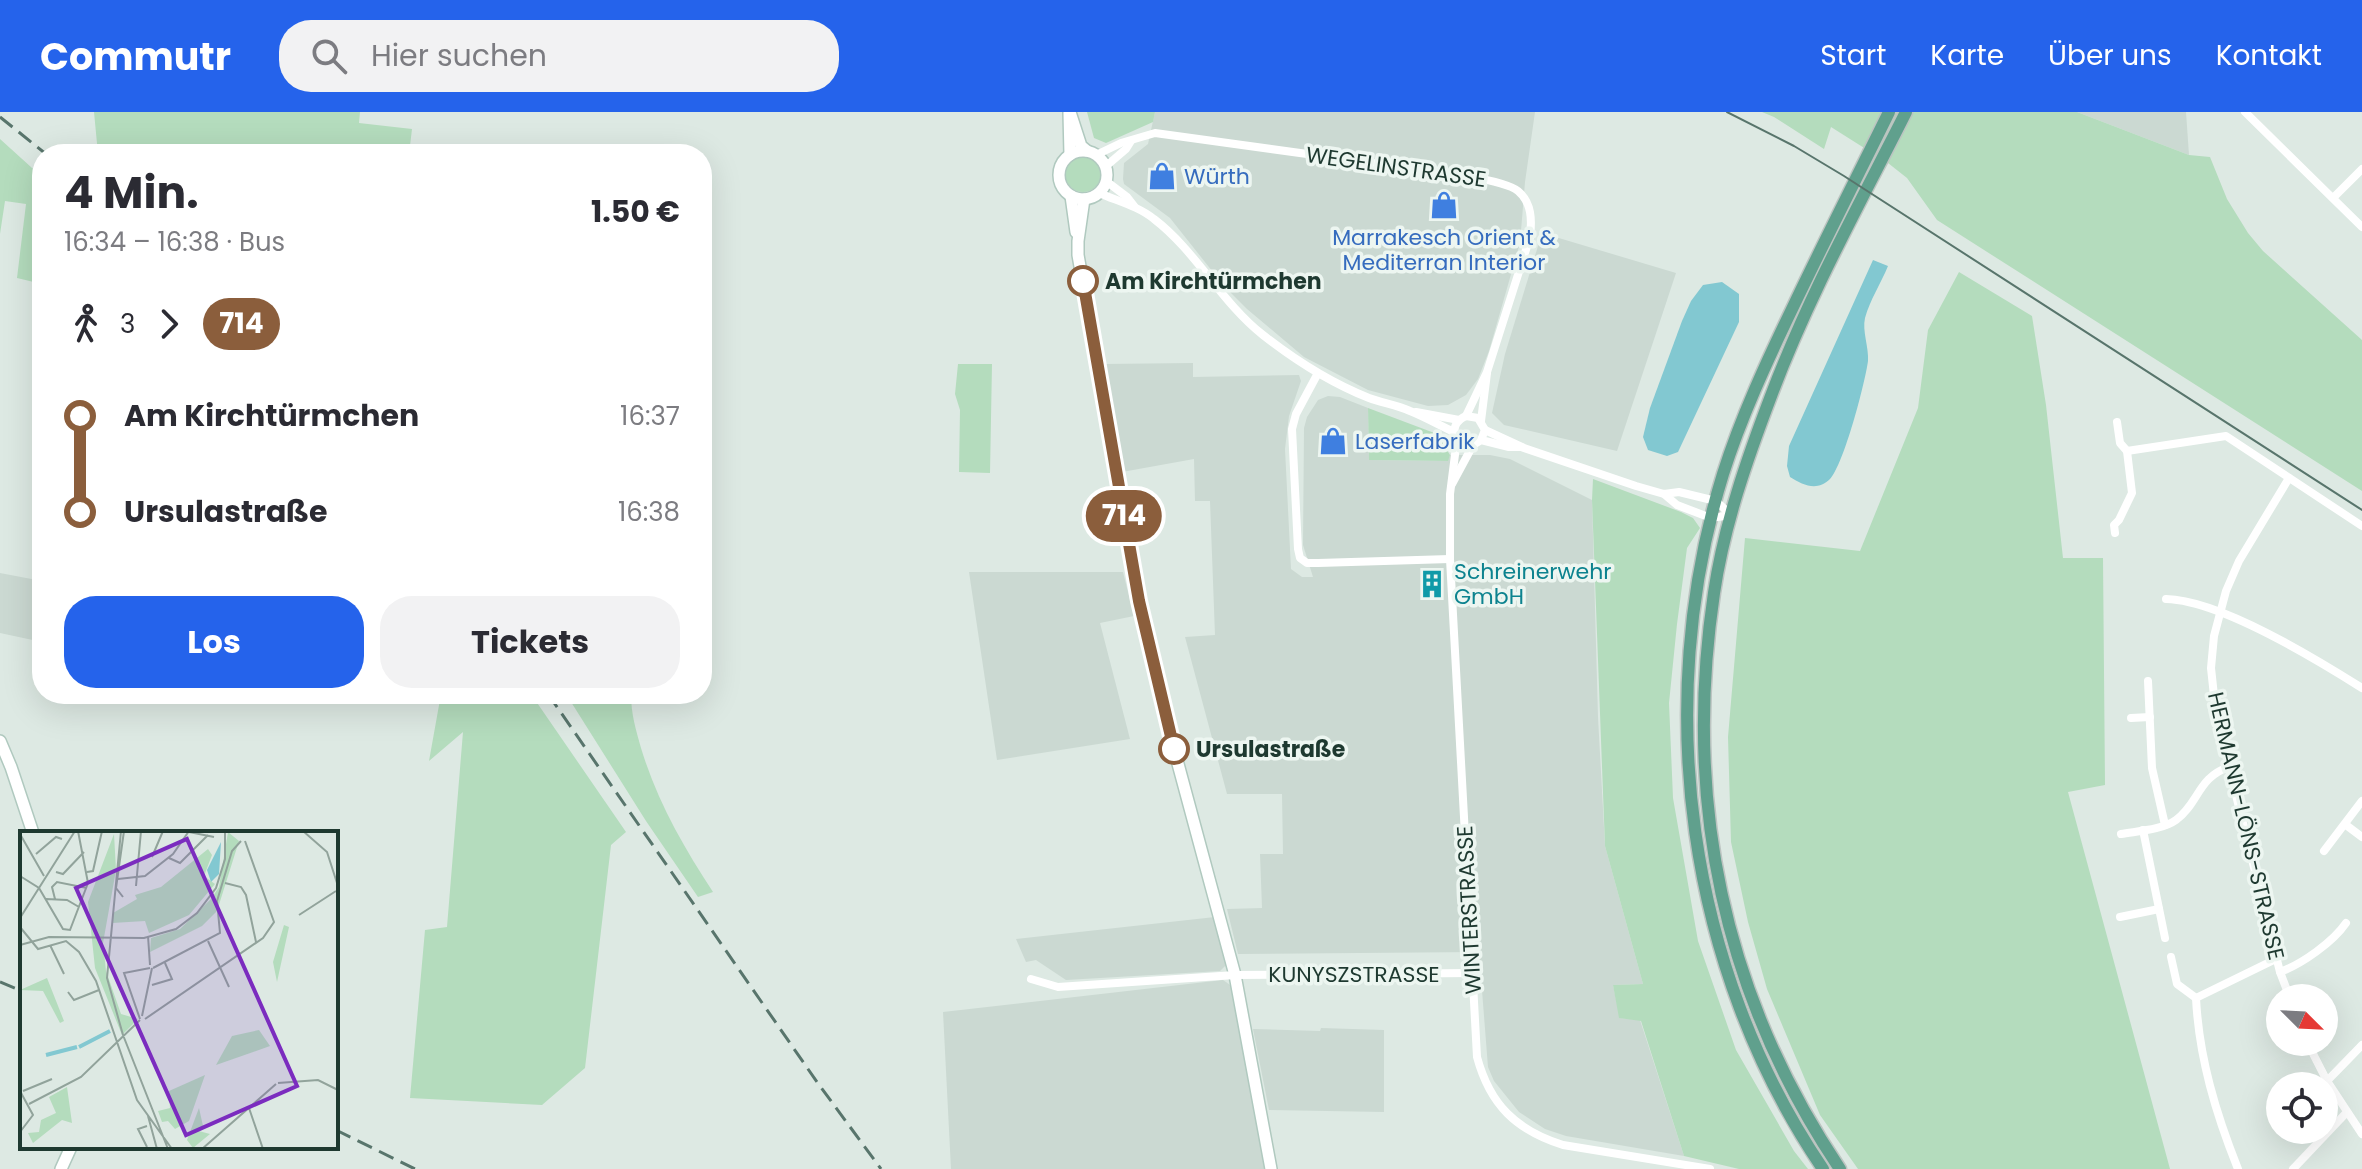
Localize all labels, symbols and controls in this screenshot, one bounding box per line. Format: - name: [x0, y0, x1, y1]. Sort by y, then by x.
- search box: [279, 20, 839, 92]
- text: Commutr: [40, 30, 231, 83]
- icon: search: [307, 34, 351, 78]
- text: Hier suchen: [371, 34, 547, 77]
- text: Start: [1820, 36, 1886, 75]
- text: Karte: [1930, 36, 2004, 75]
- text: Über uns: [2048, 36, 2172, 75]
- text: Kontakt: [2216, 36, 2322, 75]
- street label: WEGELINSTRASSE: [1304, 139, 1488, 195]
- shop icon: Würth: [1147, 161, 1177, 191]
- place label: Würth: [1184, 161, 1250, 192]
- text: 4 Min.: [64, 162, 199, 223]
- text: 1.50 €: [591, 190, 680, 233]
- shop icon: Marrakesch Orient & Mediterran Interior: [1429, 190, 1459, 220]
- place label: Marrakesch Orient & Mediterran Interior: [1332, 222, 1557, 278]
- text: 16:34 – 16:38 · Bus: [64, 224, 285, 260]
- marker: Am Kirchtürmchen: [1068, 266, 1098, 296]
- place label: Am Kirchtürmchen: [1105, 266, 1322, 297]
- icon: walk: [64, 302, 108, 346]
- icon: forward: [147, 302, 191, 346]
- text: 714: [219, 304, 264, 343]
- text: 3: [120, 306, 135, 342]
- text: Am Kirchtürmchen: [124, 394, 419, 437]
- text: 16:37: [620, 398, 680, 434]
- shop icon: Laserfabrik: [1318, 426, 1348, 456]
- place label: Laserfabrik: [1355, 426, 1475, 457]
- text: Ursulastraße: [124, 490, 328, 533]
- line badge: 714: [1078, 490, 1170, 542]
- text: 16:38: [618, 494, 680, 530]
- text: 714: [1102, 496, 1146, 535]
- place label: Schreinerwehr GmbH: [1454, 556, 1612, 612]
- building icon: Schreinerwehr GmbH: [1417, 569, 1447, 599]
- button: Los: [64, 596, 364, 688]
- button: Tickets: [380, 596, 680, 688]
- street label: HERMANN-LÖNS-STRASSE: [2200, 689, 2292, 963]
- marker: Ursulastraße: [1159, 734, 1189, 764]
- place label: Ursulastraße: [1196, 734, 1345, 765]
- street label: WINTERSTRASSE: [1449, 825, 1489, 995]
- inset map: [20, 831, 338, 1149]
- street label: KUNYSZSTRASSE: [1268, 959, 1440, 990]
- north arrow: [2266, 984, 2338, 1056]
- map controls: [2266, 984, 2338, 1144]
- button: locate: [2266, 1072, 2338, 1144]

